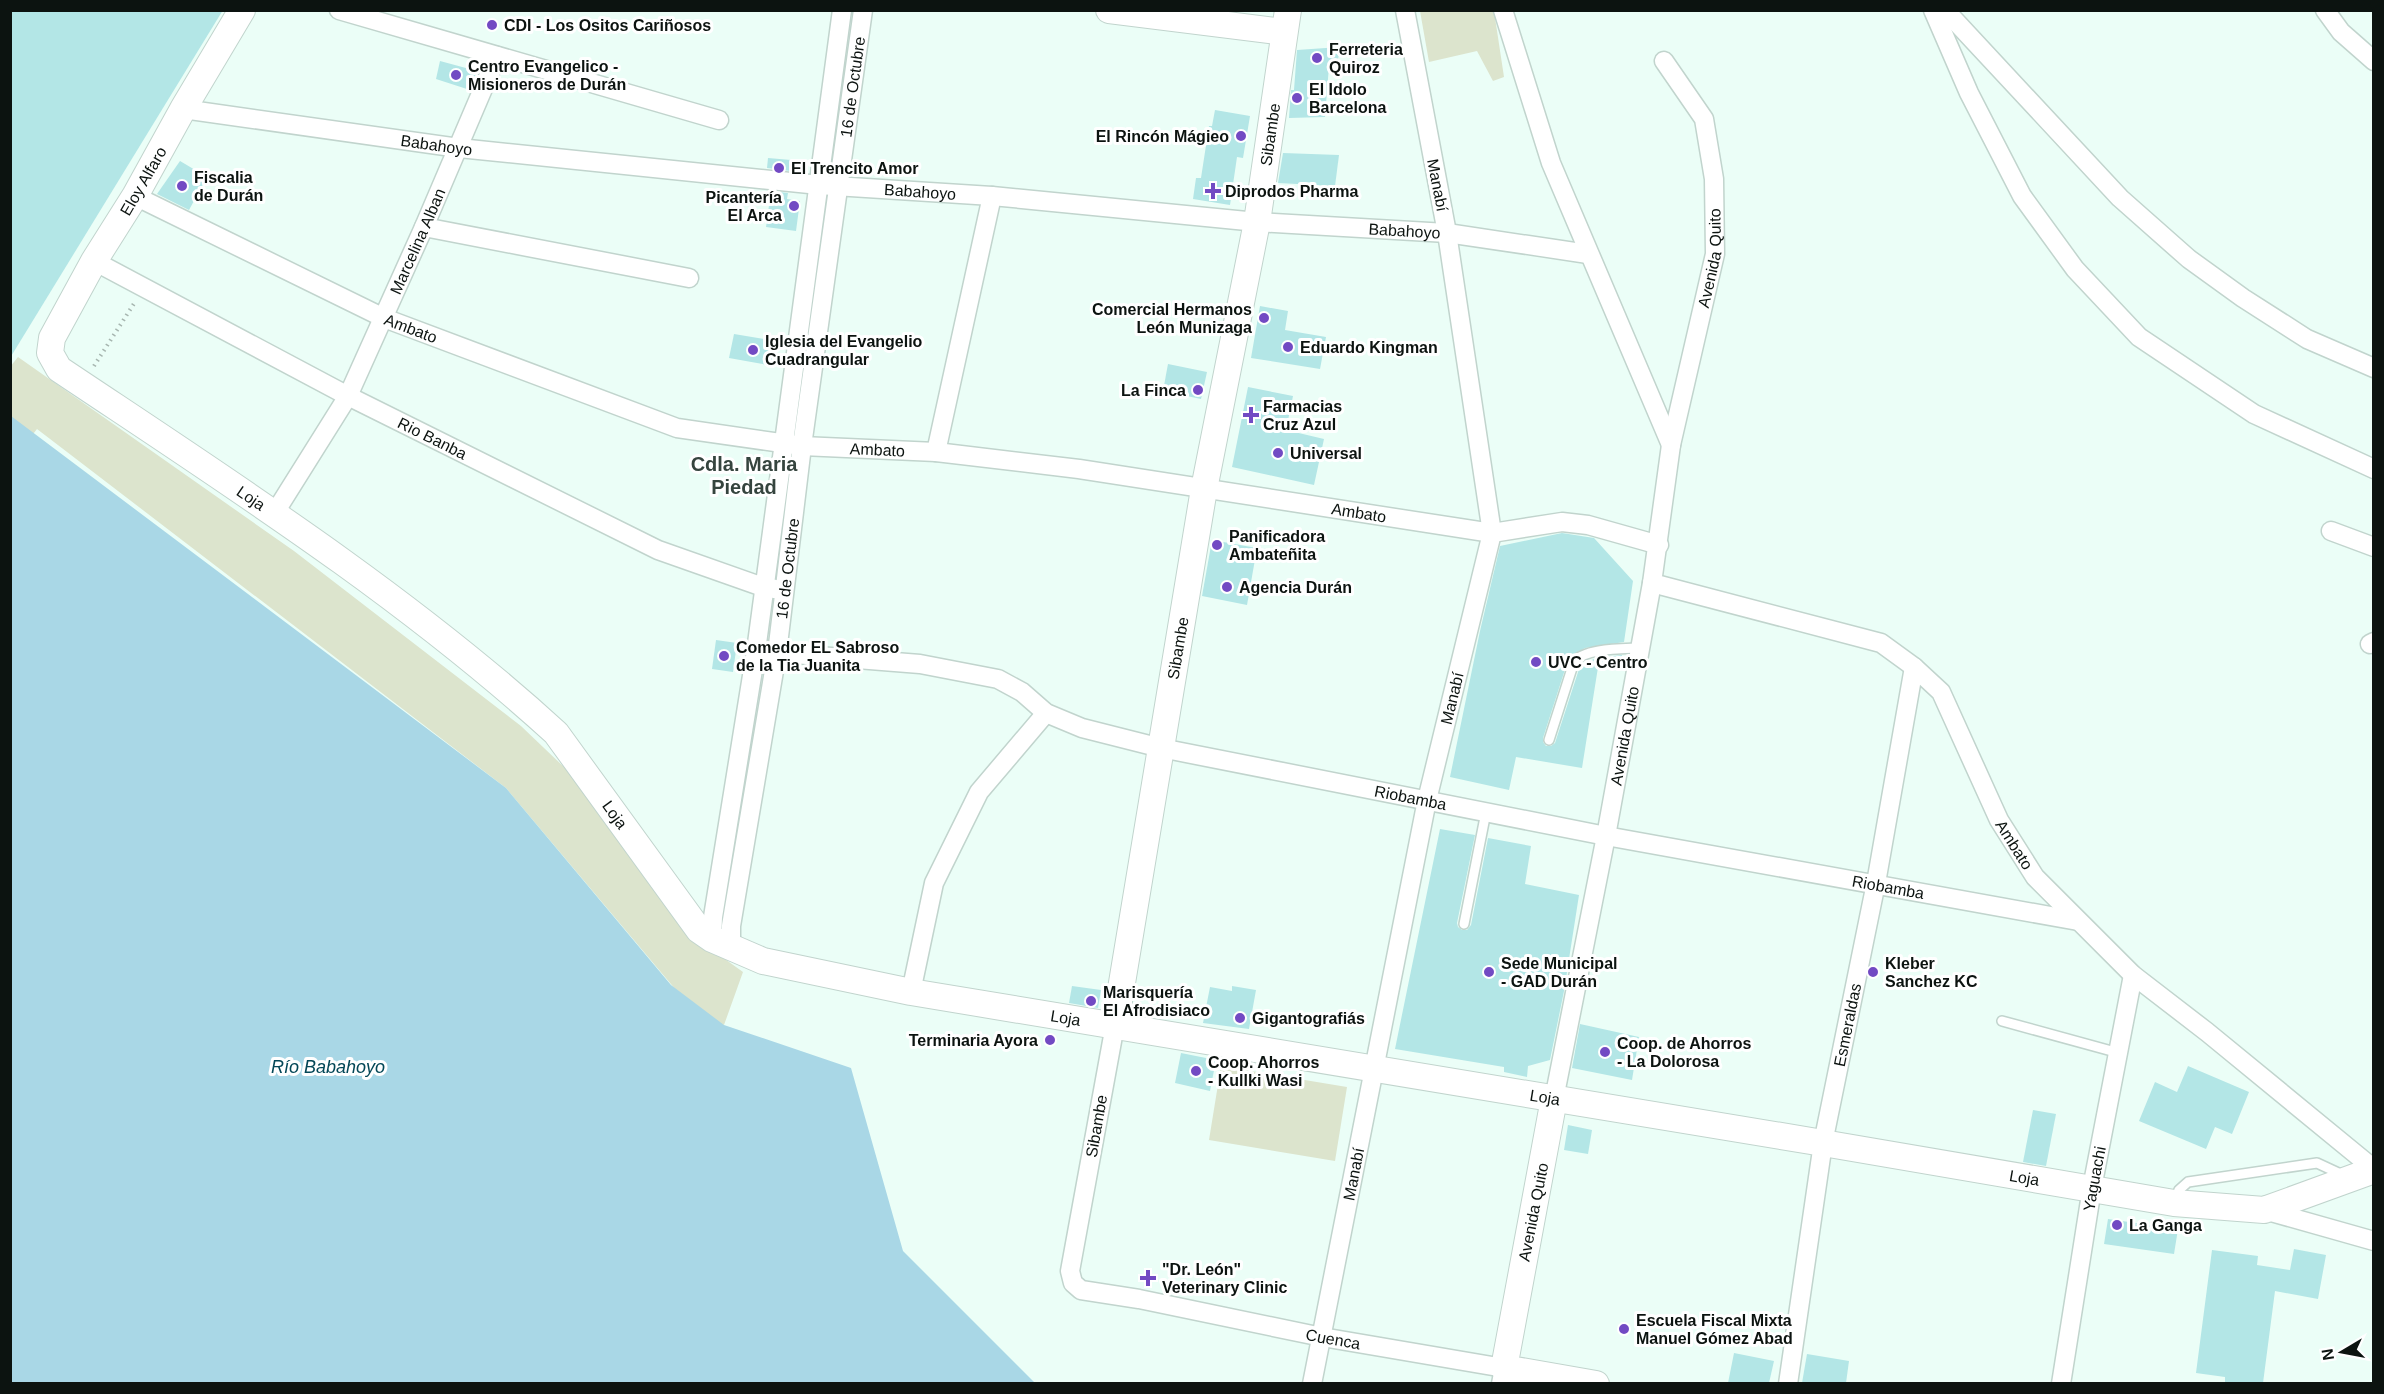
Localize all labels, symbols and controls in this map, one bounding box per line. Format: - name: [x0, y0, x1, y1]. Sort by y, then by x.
- place label: CDI - Los Ositos Cariñosos: [504, 17, 711, 34]
- marker: CDI - Los Ositos Cariñosos: [485, 18, 499, 32]
- street label: 16 de Octubre: [837, 35, 868, 138]
- place label: Ferreteria Quiroz: [1329, 41, 1403, 76]
- marker: Ferreteria Quiroz: [1310, 51, 1324, 65]
- place label: Centro Evangelico - Misioneros de Durán: [468, 58, 626, 93]
- marker: Centro Evangelico - Misioneros de Durán: [449, 68, 463, 82]
- place label: El Idolo Barcelona: [1309, 81, 1386, 116]
- marker: El Idolo Barcelona: [1290, 91, 1304, 105]
- street label: Sibambe: [1257, 102, 1283, 167]
- place label: El Rincón Mágieo: [1096, 128, 1229, 145]
- marker: El Rincón Mágieo: [1234, 129, 1248, 143]
- street label: Babahoyo: [400, 132, 473, 158]
- street label: Eloy Alfaro: [117, 144, 170, 219]
- street label: Manabí: [1424, 157, 1451, 213]
- place label: El Trencito Amor: [791, 160, 918, 177]
- marker: El Trencito Amor: [772, 161, 786, 175]
- place label: Fiscalia de Durán: [194, 169, 263, 204]
- marker: Fiscalia de Durán: [175, 179, 189, 193]
- street label: Babahoyo: [884, 181, 957, 203]
- place label: Diprodos Pharma: [1225, 183, 1358, 200]
- marker: Diprodos Pharma: [1206, 184, 1220, 198]
- street label: Marcelina Alban: [387, 186, 449, 297]
- place label: Picantería El Arca: [706, 189, 782, 224]
- marker: Picantería El Arca: [787, 199, 801, 213]
- street label: Avenida Quito: [1695, 208, 1724, 309]
- street label: Babahoyo: [1368, 220, 1441, 242]
- place label: Comercial Hermanos León Munizaga: [1092, 301, 1252, 336]
- street label: Ambato: [382, 311, 440, 346]
- marker: Comercial Hermanos León Munizaga: [1257, 311, 1271, 325]
- place label: Iglesia del Evangelio Cuadrangular: [765, 333, 923, 368]
- place label: Eduardo Kingman: [1300, 339, 1438, 356]
- marker: Eduardo Kingman: [1281, 340, 1295, 354]
- marker: Iglesia del Evangelio Cuadrangular: [746, 343, 760, 357]
- place label: La Finca: [1121, 382, 1186, 399]
- marker: La Finca: [1191, 383, 1205, 397]
- place label: Farmacias Cruz Azul: [1263, 398, 1342, 433]
- marker: Farmacias Cruz Azul: [1244, 408, 1258, 422]
- street label: Rio Banba: [395, 414, 470, 463]
- street label: Ambato: [849, 440, 905, 460]
- place label: Universal: [1290, 445, 1362, 462]
- marker: Universal: [1271, 446, 1285, 460]
- district label: Cdla. Maria Piedad: [691, 453, 798, 498]
- street label: Loja: [234, 483, 268, 514]
- street label: Ambato: [1330, 500, 1388, 526]
- street label: 16 de Octubre: [773, 517, 802, 620]
- place label: Panificadora Ambateñita: [1229, 528, 1325, 563]
- marker: Panificadora Ambateñita: [1210, 538, 1224, 552]
- place label: Agencia Durán: [1239, 579, 1352, 596]
- marker: Agencia Durán: [1220, 580, 1234, 594]
- street label: Sibambe: [1165, 616, 1192, 681]
- place label: Comedor EL Sabroso de la Tia Juanita: [736, 639, 900, 674]
- marker: Comedor EL Sabroso de la Tia Juanita: [717, 649, 731, 663]
- place label: UVC - Centro: [1548, 654, 1648, 671]
- marker: UVC - Centro: [1529, 655, 1543, 669]
- street label: Manabí: [1438, 670, 1467, 726]
- street label: Avenida Quito: [1607, 685, 1642, 787]
- street label: Riobamba: [1373, 782, 1448, 813]
- street label: Loja: [599, 798, 631, 832]
- street label: Ambato: [1992, 817, 2036, 873]
- street label: Riobamba: [1851, 872, 1926, 902]
- place label: Sede Municipal - GAD Durán: [1501, 955, 1617, 990]
- place label: Kleber Sanchez KC: [1885, 955, 1978, 990]
- marker: Sede Municipal - GAD Durán: [1482, 965, 1496, 979]
- marker: Kleber Sanchez KC: [1866, 965, 1880, 979]
- street label: Esmeraldas: [1831, 982, 1864, 1068]
- place label: Marisquería El Afrodisiaco: [1103, 984, 1210, 1019]
- marker: Marisquería El Afrodisiaco: [1084, 994, 1098, 1008]
- street label: Loja: [1049, 1007, 1082, 1029]
- place label: Gigantografiás: [1252, 1010, 1365, 1027]
- marker: Gigantografiás: [1233, 1011, 1247, 1025]
- place label: Terminaria Ayora: [909, 1032, 1038, 1049]
- marker: Terminaria Ayora: [1043, 1033, 1057, 1047]
- place label: Coop. de Ahorros - La Dolorosa: [1617, 1035, 1752, 1070]
- marker: Coop. de Ahorros - La Dolorosa: [1598, 1045, 1612, 1059]
- place label: Coop. Ahorros - Kullki Wasi: [1208, 1054, 1320, 1089]
- water label: Río Babahoyo: [271, 1057, 385, 1077]
- marker: Coop. Ahorros - Kullki Wasi: [1189, 1064, 1203, 1078]
- street label: Loja: [1529, 1087, 1561, 1108]
- street label: Sibambe: [1083, 1093, 1110, 1159]
- street label: Yaguachi: [2080, 1145, 2109, 1212]
- street label: Manabí: [1340, 1146, 1367, 1202]
- street label: Avenida Quito: [1516, 1161, 1551, 1263]
- street label: Loja: [2008, 1167, 2041, 1189]
- place label: La Ganga: [2129, 1217, 2202, 1234]
- marker: La Ganga: [2110, 1218, 2124, 1232]
- place label: "Dr. León" Veterinary Clinic: [1162, 1261, 1287, 1296]
- marker: "Dr. León" Veterinary Clinic: [1139, 1269, 1157, 1287]
- place label: Escuela Fiscal Mixta Manuel Gómez Abad: [1636, 1312, 1793, 1347]
- marker: Escuela Fiscal Mixta Manuel Gómez Abad: [1617, 1322, 1631, 1336]
- north arrow: [2312, 1322, 2372, 1382]
- street label: Cuenca: [1304, 1326, 1362, 1352]
- text: N: [2318, 1347, 2337, 1362]

